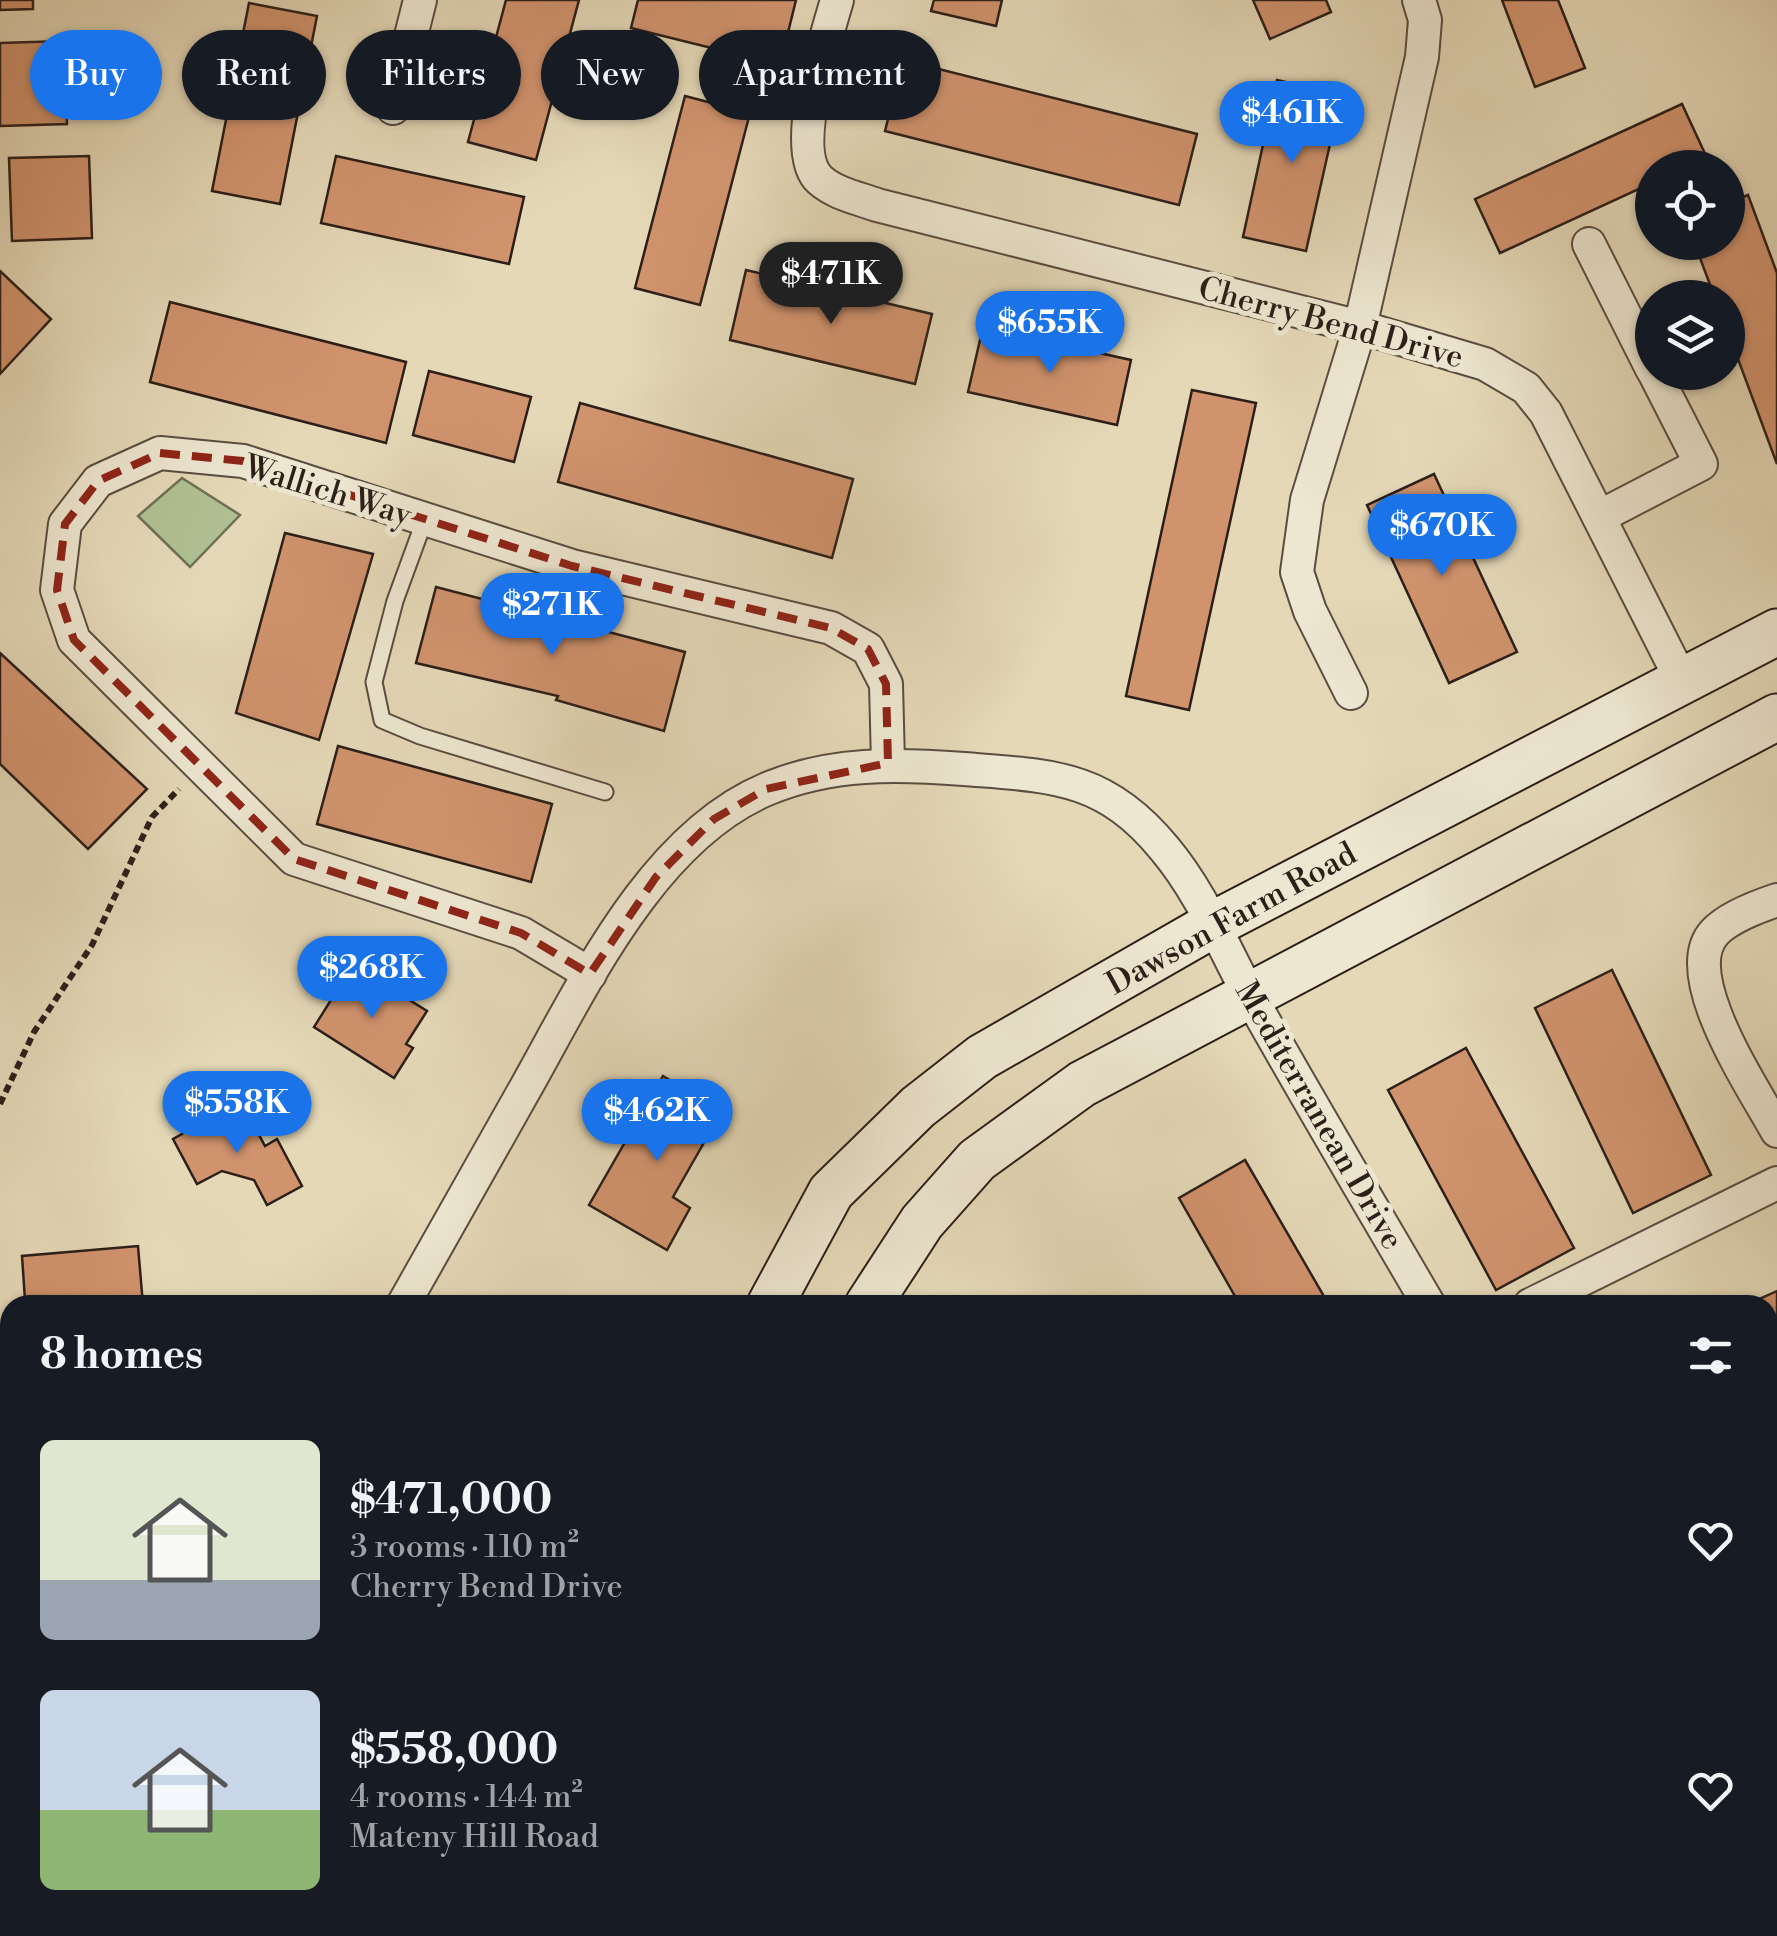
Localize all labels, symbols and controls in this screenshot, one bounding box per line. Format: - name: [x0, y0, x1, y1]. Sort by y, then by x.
- chip: Buy: [30, 30, 162, 120]
- chip: Rent: [182, 30, 326, 120]
- chip: Filters: [346, 30, 521, 120]
- chip: New: [541, 30, 679, 120]
- chip: Apartment: [699, 30, 941, 120]
- pin: $461K: [1222, 81, 1362, 166]
- text: $461K: [1241, 93, 1343, 133]
- map controls: [1635, 150, 1745, 390]
- button: locate: [1635, 150, 1745, 260]
- pin: $471K: [761, 242, 901, 327]
- text: $471K: [781, 254, 881, 294]
- street label: Cherry Bend Drive: [1194, 268, 1468, 378]
- button: layers: [1635, 280, 1745, 390]
- pin: $655K: [980, 291, 1120, 376]
- text: $655K: [998, 303, 1102, 343]
- street label: Wallich Way: [238, 446, 417, 535]
- pin: $670K: [1372, 494, 1512, 579]
- text: $670K: [1390, 506, 1494, 546]
- pin: $271K: [482, 573, 622, 658]
- text: $271K: [502, 585, 602, 625]
- street label: Dawson Farm Road: [1100, 834, 1363, 1004]
- pin: $268K: [302, 936, 442, 1021]
- text: $268K: [319, 948, 425, 988]
- street label: Mediterranean Drive: [1226, 974, 1412, 1257]
- pin: $558K: [167, 1071, 307, 1156]
- pin: $462K: [587, 1079, 727, 1164]
- text: $558K: [184, 1083, 290, 1123]
- text: $462K: [604, 1091, 710, 1131]
- icon: filters: [1683, 1328, 1738, 1383]
- text: 8 homes: [40, 1329, 203, 1382]
- text: $471,000: [350, 1474, 552, 1527]
- icon: home: [120, 1480, 240, 1600]
- icon: heart: [1683, 1513, 1738, 1568]
- text: 3 rooms · 110 m²: [350, 1527, 579, 1567]
- text: Cherry Bend Drive: [350, 1567, 623, 1607]
- text: $558,000: [350, 1724, 558, 1777]
- icon: home: [120, 1730, 240, 1850]
- icon: heart: [1683, 1763, 1738, 1818]
- text: 4 rooms · 144 m²: [350, 1777, 583, 1817]
- text: Mateny Hill Road: [350, 1817, 599, 1857]

